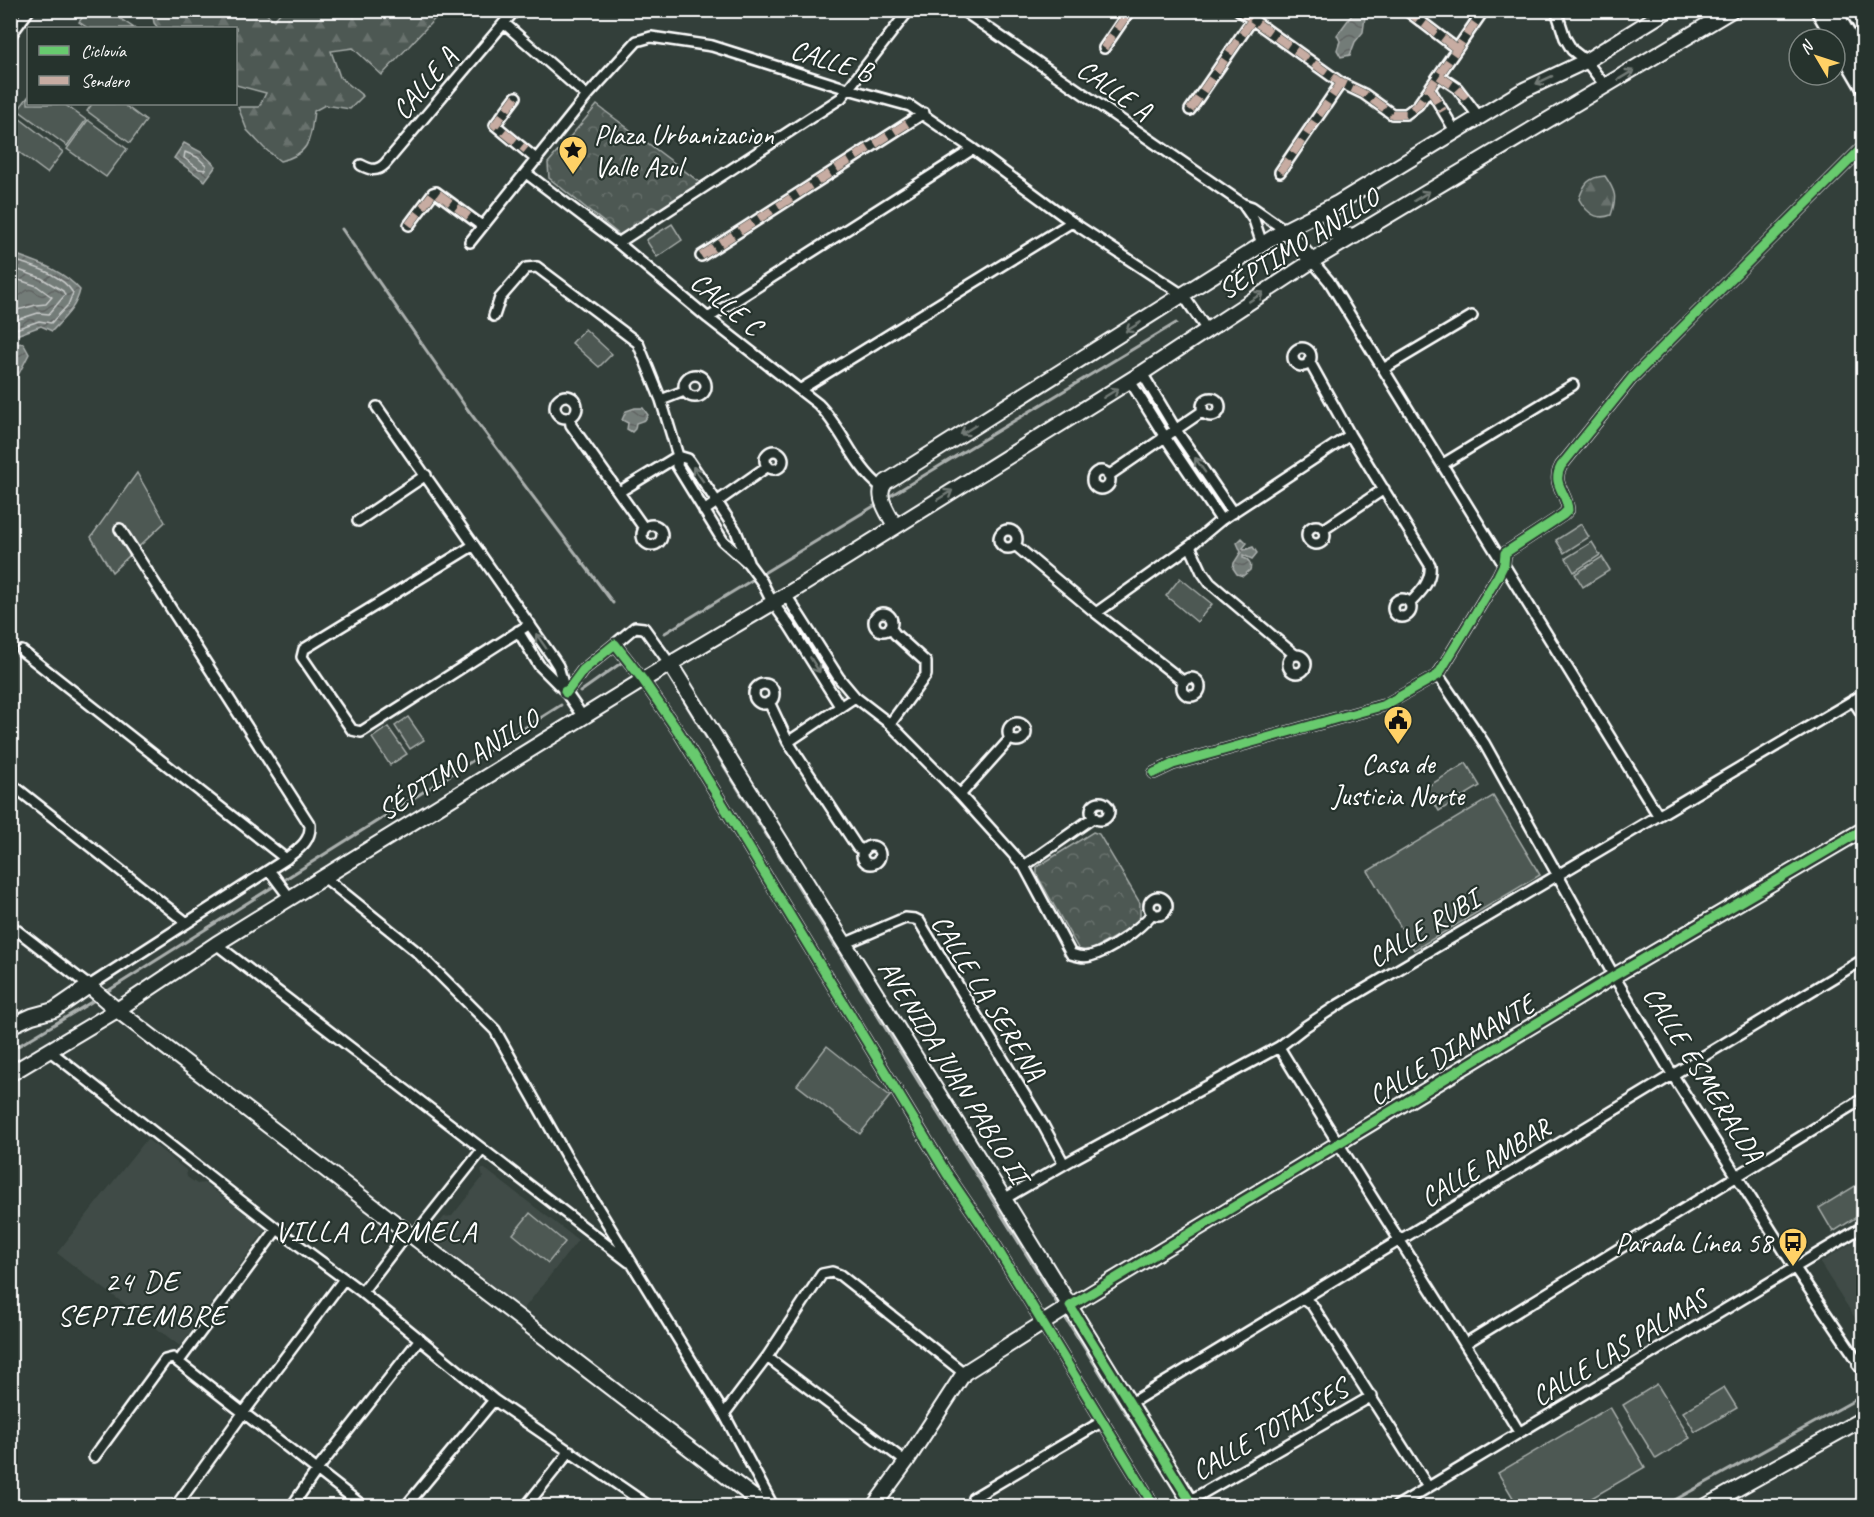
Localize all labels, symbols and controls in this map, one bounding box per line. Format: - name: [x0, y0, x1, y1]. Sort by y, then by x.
- legend: [27, 27, 237, 105]
- north arrow: [1787, 27, 1847, 87]
- street label: CALLE B: [787, 31, 879, 90]
- text: N: [1795, 36, 1819, 58]
- street label: CALLE A: [384, 39, 465, 127]
- text: Ciclovía: [81, 40, 127, 62]
- street label: CALLE A: [1071, 51, 1160, 128]
- one-way arrow: [1617, 69, 1634, 81]
- text: Sendero: [81, 70, 131, 92]
- one-way arrow: [1536, 75, 1554, 87]
- place label: Plaza Urbanizacion Valle Azul: [594, 117, 774, 184]
- place icon: Plaza Urbanizacion Valle Azul: [557, 134, 589, 176]
- street label: SÉPTIMO ANILLO: [1211, 178, 1388, 307]
- one-way arrow: [1413, 189, 1430, 201]
- street label: CALLE C: [684, 264, 772, 345]
- one-way arrow: [1247, 291, 1264, 303]
- one-way arrow: [1125, 321, 1142, 333]
- one-way arrow: [1102, 386, 1119, 398]
- one-way arrow: [960, 425, 977, 437]
- one-way arrow: [1194, 457, 1206, 473]
- one-way arrow: [692, 466, 704, 482]
- one-way arrow: [936, 488, 953, 500]
- one-way arrow: [535, 633, 547, 650]
- one-way arrow: [809, 656, 821, 673]
- street label: SÉPTIMO ANILLO: [371, 699, 548, 828]
- public building icon: Casa de Justicia Norte: [1382, 704, 1414, 746]
- place label: Casa de Justicia Norte: [1330, 746, 1466, 813]
- street label: CALLE RUBI: [1361, 879, 1490, 975]
- street label: CALLE LA SERENA: [924, 908, 1054, 1088]
- street label: AVENIDA JUAN PABLO II: [871, 953, 1039, 1194]
- street label: CALLE ESMERALDA: [1635, 980, 1772, 1170]
- street label: CALLE DIAMANTE: [1362, 984, 1544, 1113]
- street label: CALLE AMBAR: [1414, 1109, 1558, 1215]
- district label: VILLA CARMELA: [274, 1212, 478, 1250]
- place label: Parada Línea 58: [1615, 1225, 1774, 1260]
- bus stop icon: Parada Línea 58: [1777, 1226, 1809, 1268]
- district label: 24 DE SEPTIEMBRE: [57, 1262, 229, 1334]
- street label: CALLE LAS PALMAS: [1525, 1279, 1717, 1414]
- street label: CALLE TOTAISES: [1185, 1368, 1358, 1488]

